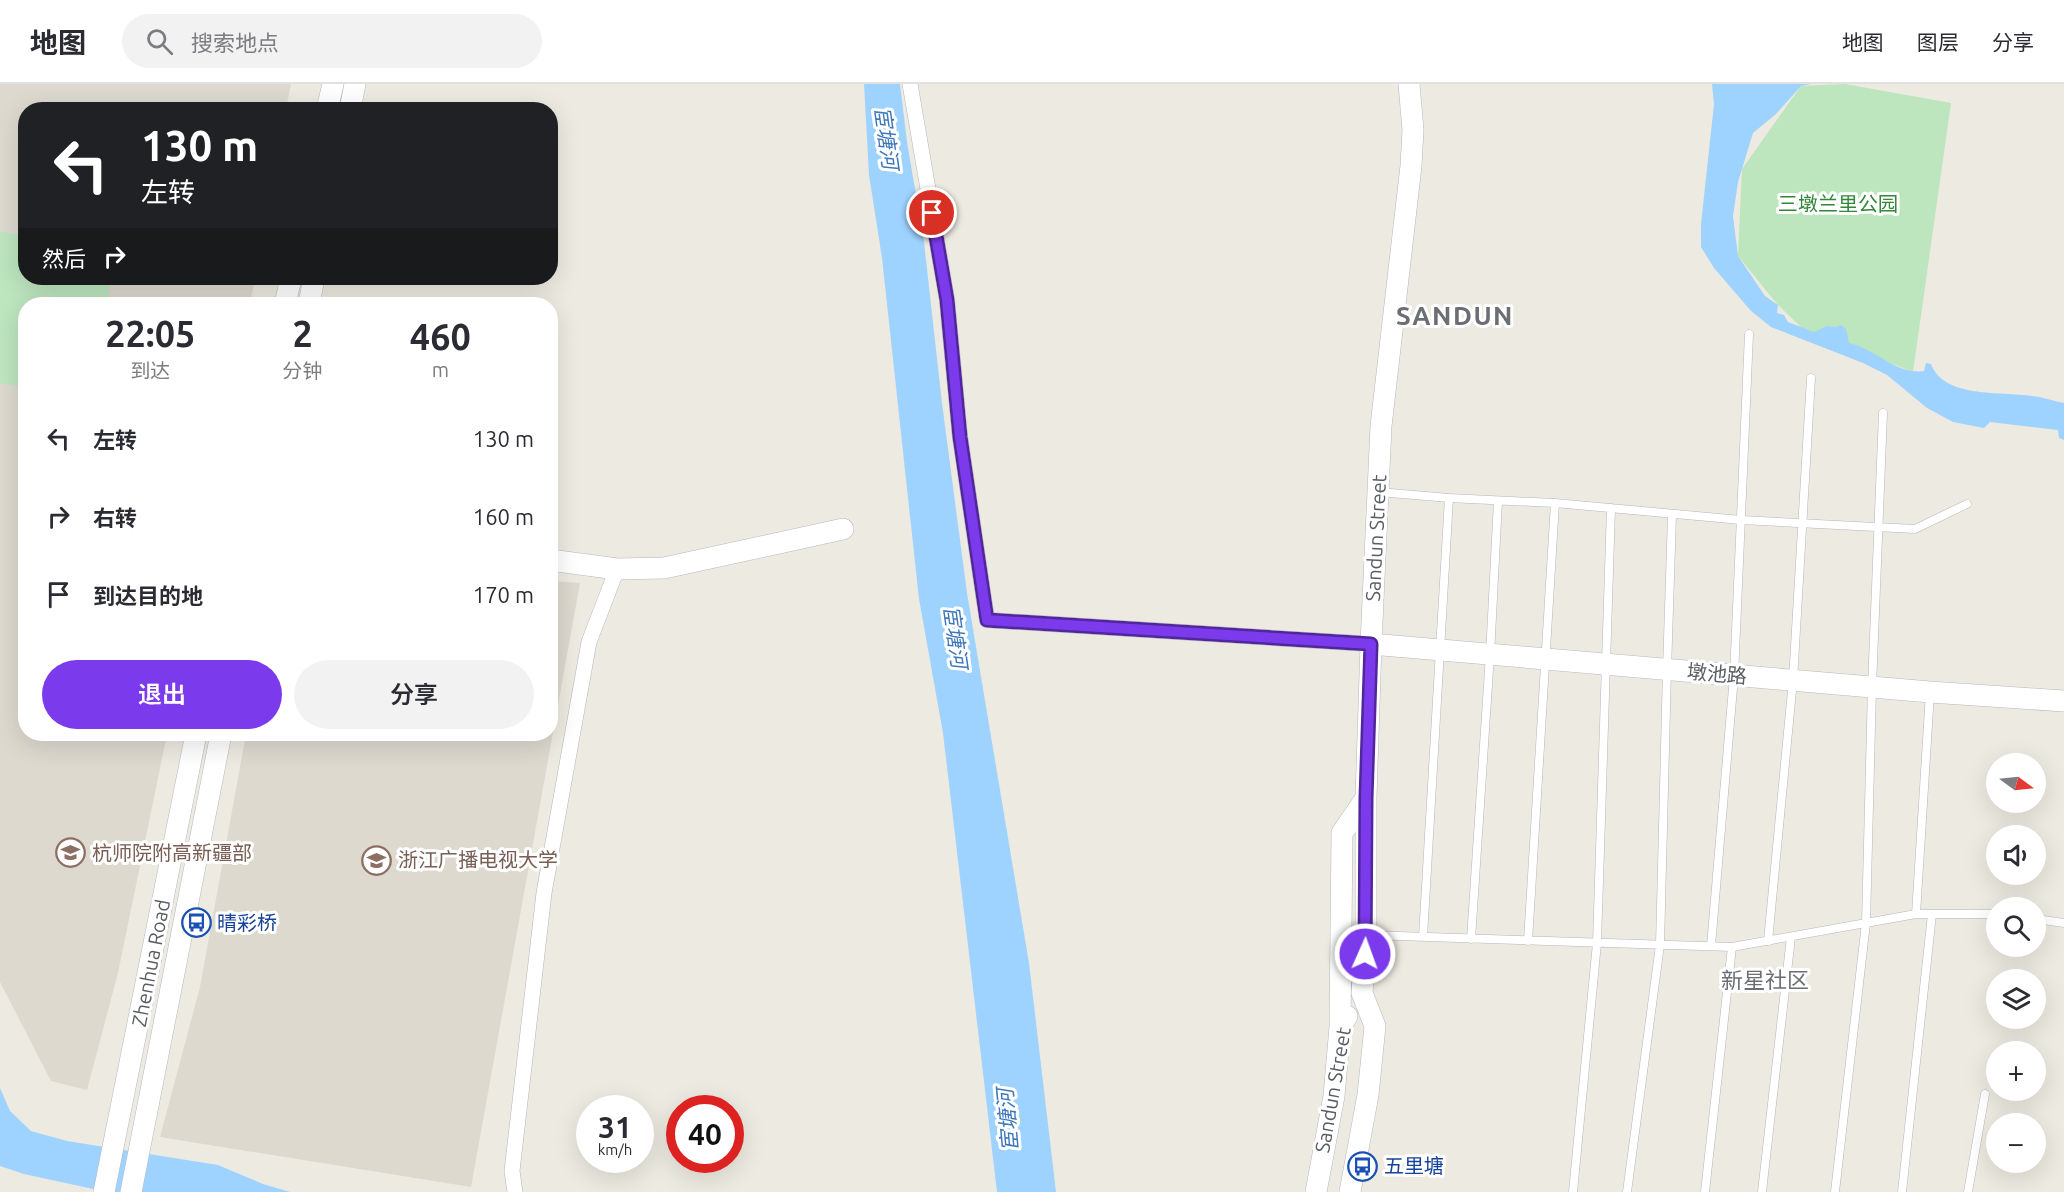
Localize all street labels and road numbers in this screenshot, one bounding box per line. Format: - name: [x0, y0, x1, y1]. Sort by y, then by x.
- street label: Sandun Street: [1361, 474, 1390, 602]
- street label: 墩池路: [1686, 659, 1748, 688]
- street label: Zhenhua Road: [127, 897, 174, 1028]
- street label: Sandun Street: [1310, 1025, 1355, 1155]

